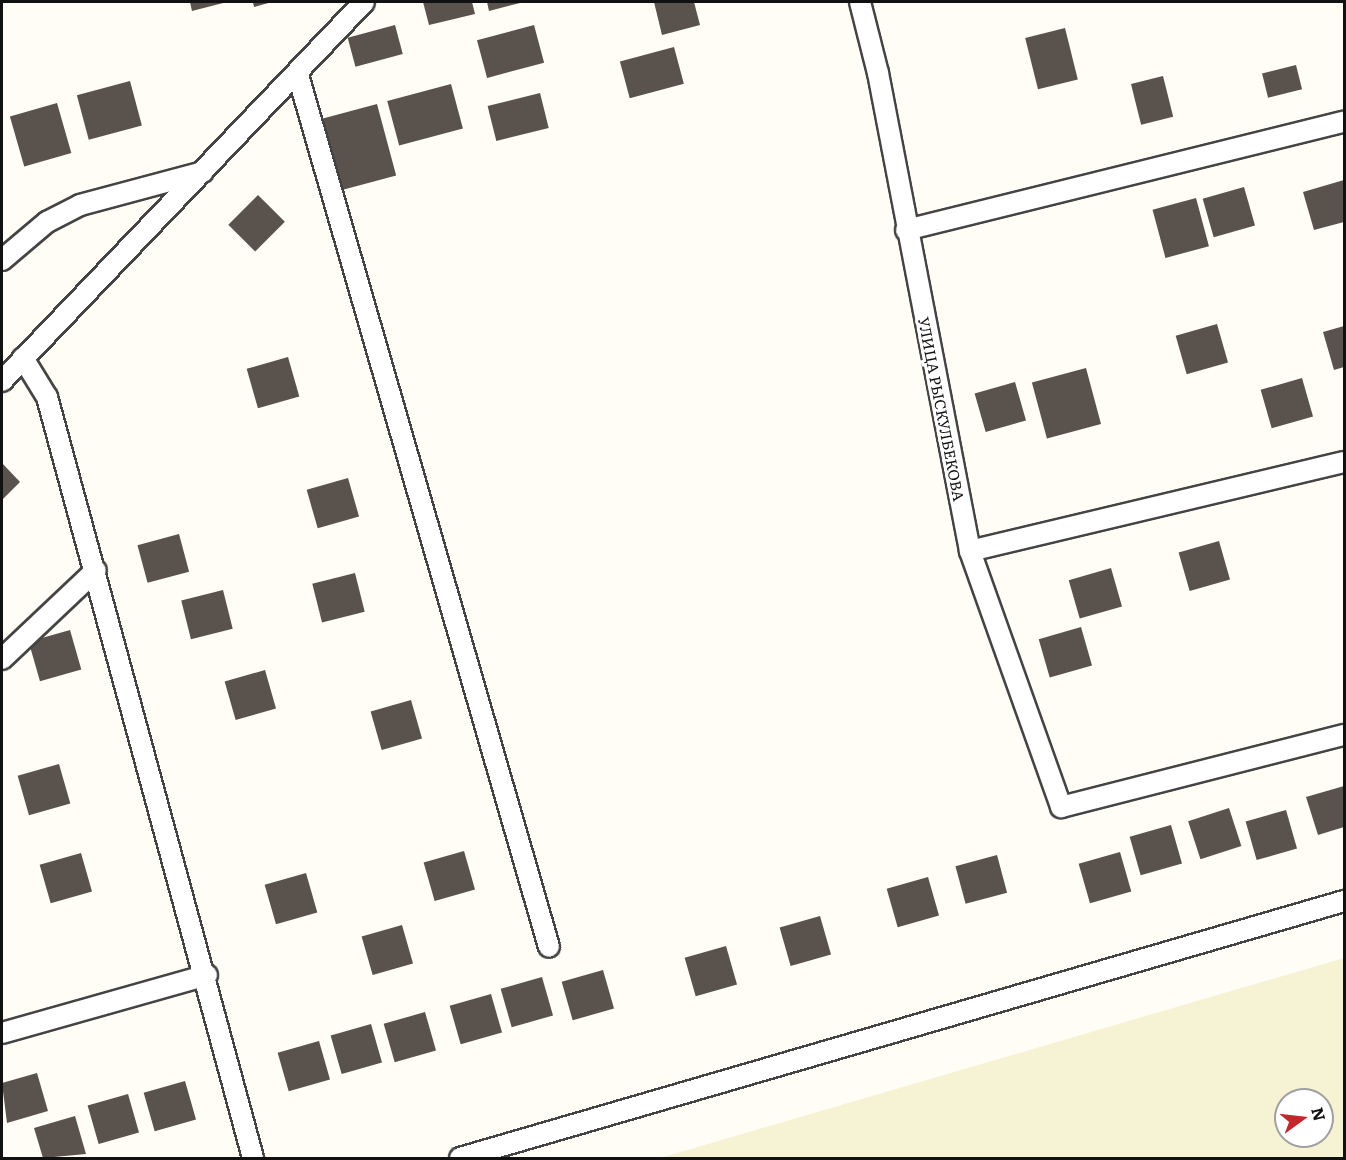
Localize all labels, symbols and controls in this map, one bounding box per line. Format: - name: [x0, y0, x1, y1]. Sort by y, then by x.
- street label: УЛИЦА РЫСКУЛБЕКОВА: [915, 315, 969, 503]
- north arrow: [1274, 1088, 1334, 1148]
- text: N: [1306, 1104, 1333, 1123]

